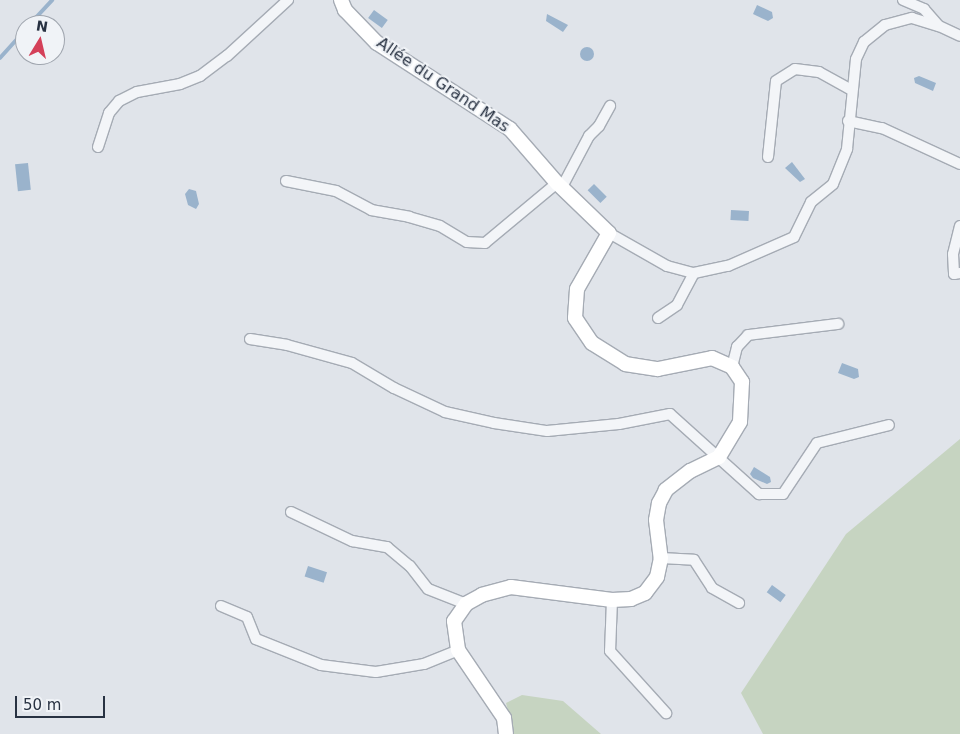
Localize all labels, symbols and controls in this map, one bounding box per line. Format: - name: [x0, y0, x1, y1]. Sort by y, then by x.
- north arrow: [15, 15, 65, 65]
- text: N: [35, 17, 49, 35]
- street label: Allée du Grand Mas: [373, 33, 513, 137]
- scale bar: [18, 686, 108, 718]
- text: 50 m: [23, 696, 61, 714]

